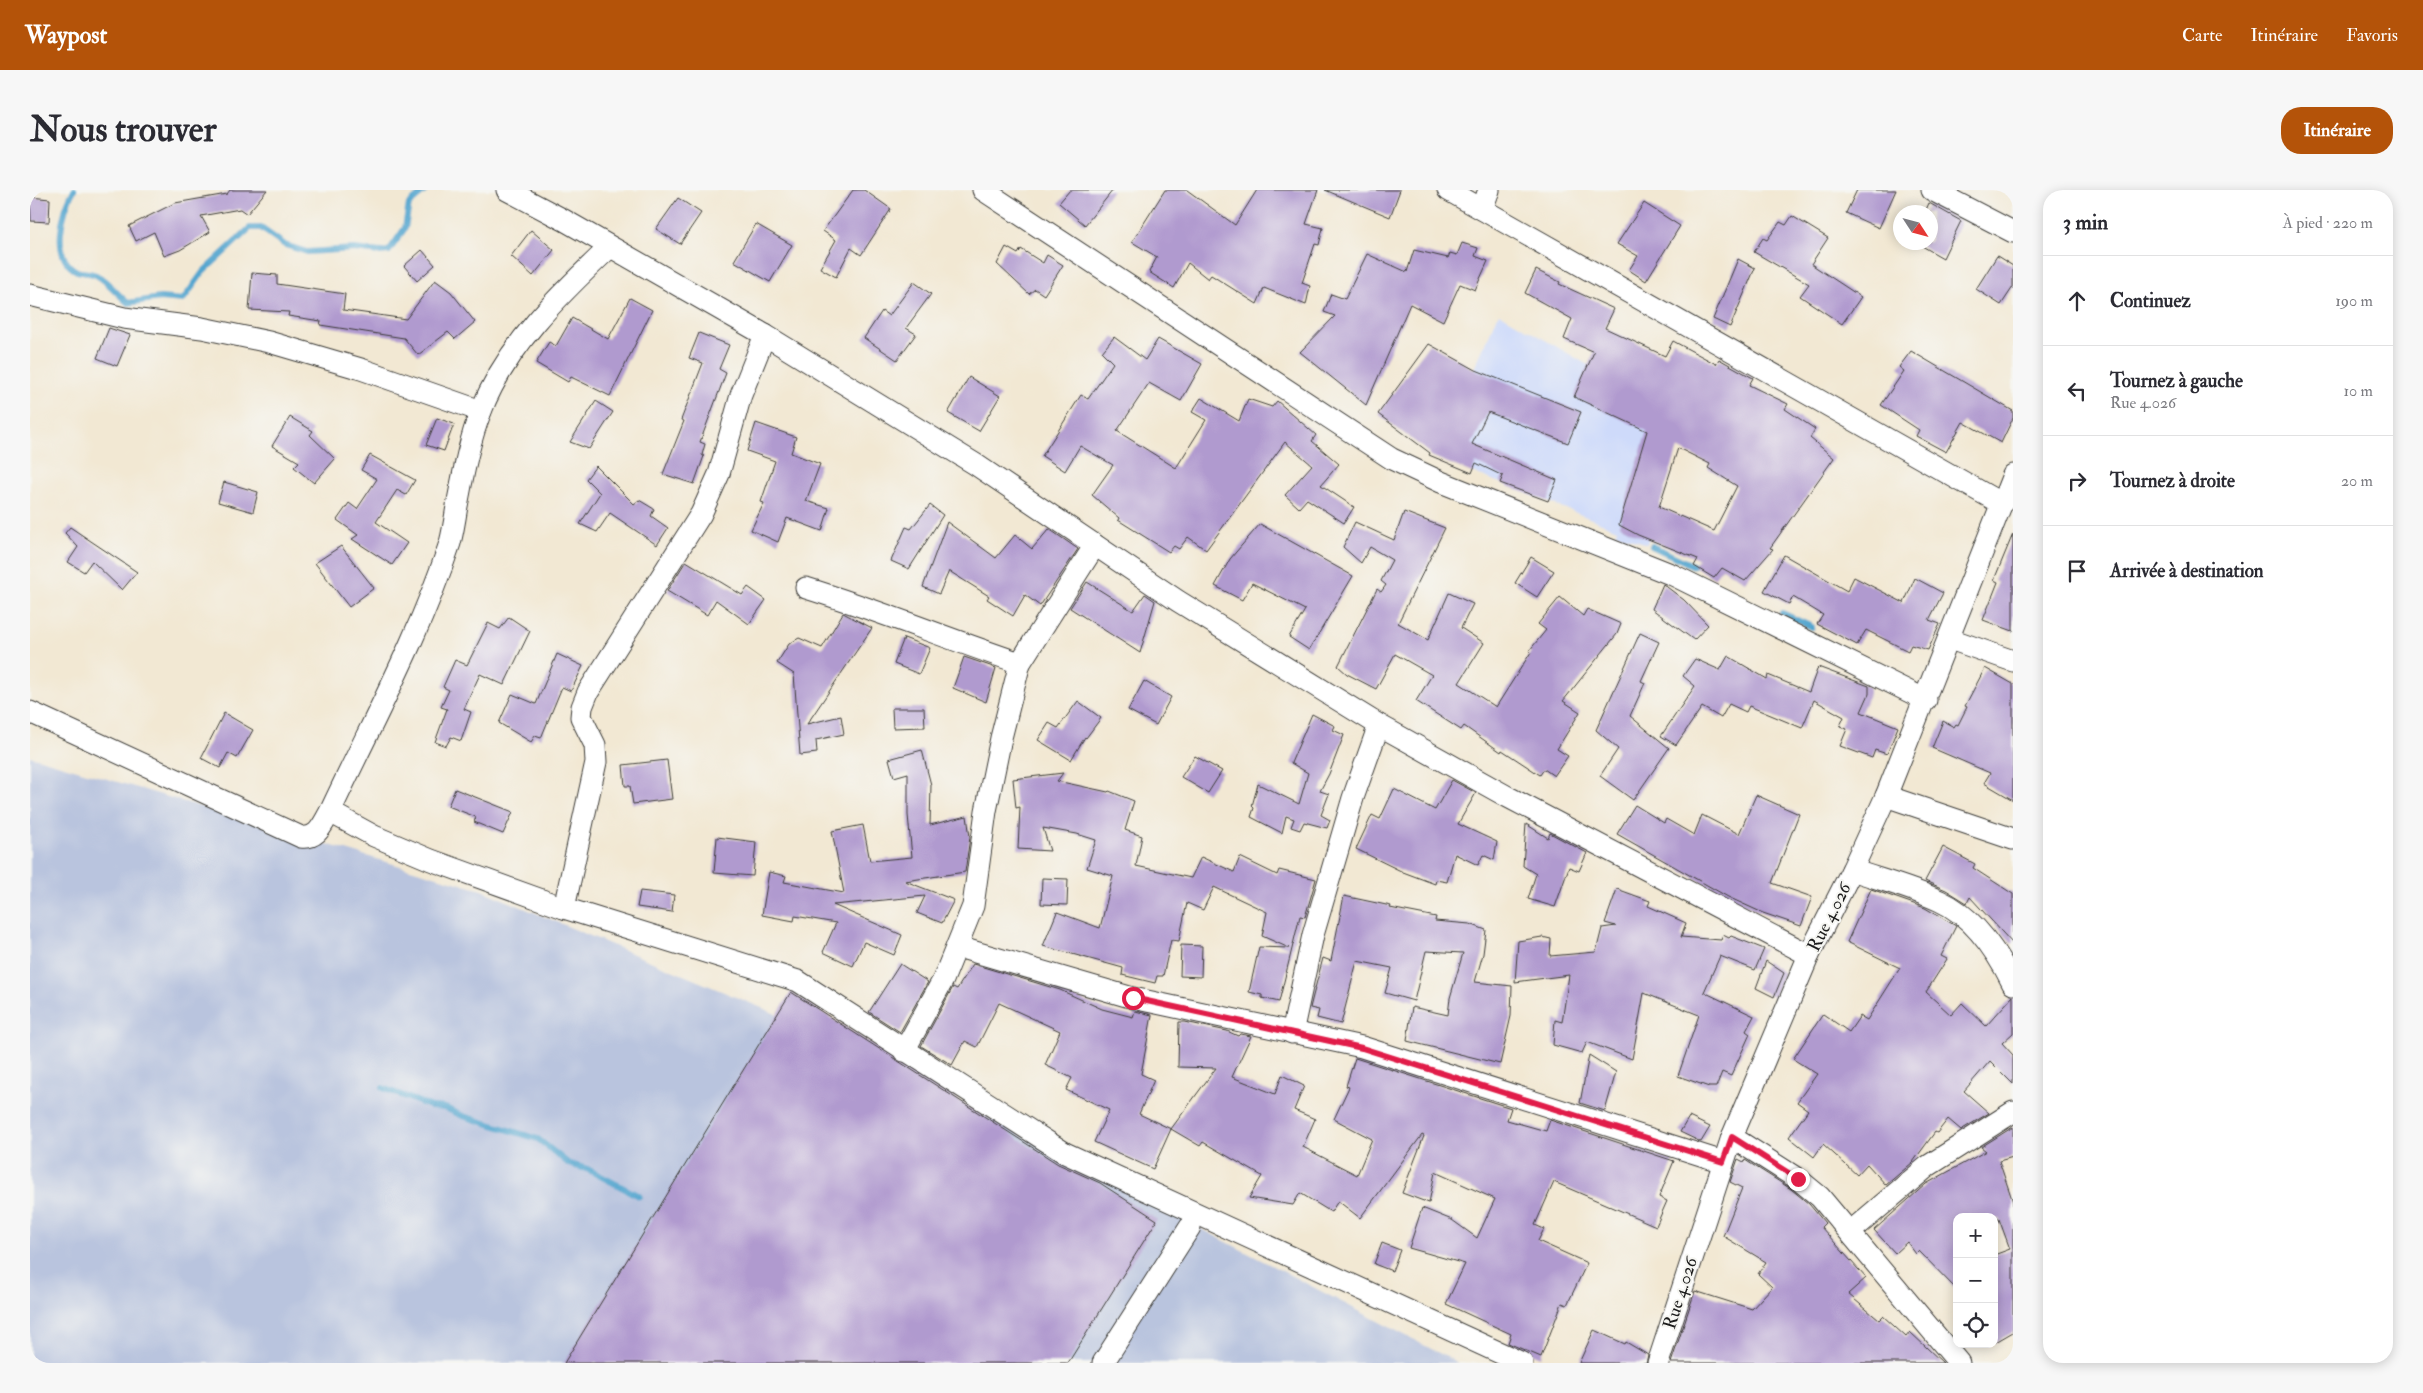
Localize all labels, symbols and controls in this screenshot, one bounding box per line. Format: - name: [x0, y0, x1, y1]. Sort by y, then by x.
- text: Waypost: [25, 20, 107, 51]
- text: Carte: [2182, 24, 2223, 47]
- text: Itinéraire: [2251, 24, 2318, 47]
- text: Favoris: [2346, 24, 2398, 47]
- button: Itinéraire: [2281, 107, 2393, 154]
- text: Nous trouver: [30, 108, 217, 152]
- north arrow: [1893, 205, 1938, 250]
- text: 3 min: [2063, 209, 2108, 236]
- text: À pied · 220 m: [2283, 213, 2373, 233]
- icon: ahead: [2063, 287, 2091, 315]
- text: Continuez: [2110, 289, 2191, 313]
- text: 190 m: [2335, 291, 2373, 311]
- text: Tournez à gauche: [2110, 369, 2243, 393]
- icon: left: [2063, 377, 2091, 405]
- text: 10 m: [2343, 381, 2373, 401]
- text: Rue 4.026: [2110, 393, 2176, 413]
- icon: right: [2063, 467, 2091, 495]
- text: Tournez à droite: [2110, 469, 2235, 493]
- text: 20 m: [2341, 471, 2373, 491]
- icon: arrive: [2063, 557, 2091, 585]
- text: Arrivée à destination: [2110, 559, 2264, 583]
- street label: Rue 4.026: [1802, 878, 1857, 956]
- route start: [1122, 987, 1145, 1010]
- route end: [1787, 1168, 1810, 1191]
- map controls: [1953, 1213, 1998, 1348]
- button: +: [1953, 1213, 1998, 1258]
- street label: Rue 4.026: [1658, 1253, 1703, 1332]
- button: −: [1953, 1258, 1998, 1303]
- button: locate: [1953, 1303, 1998, 1348]

